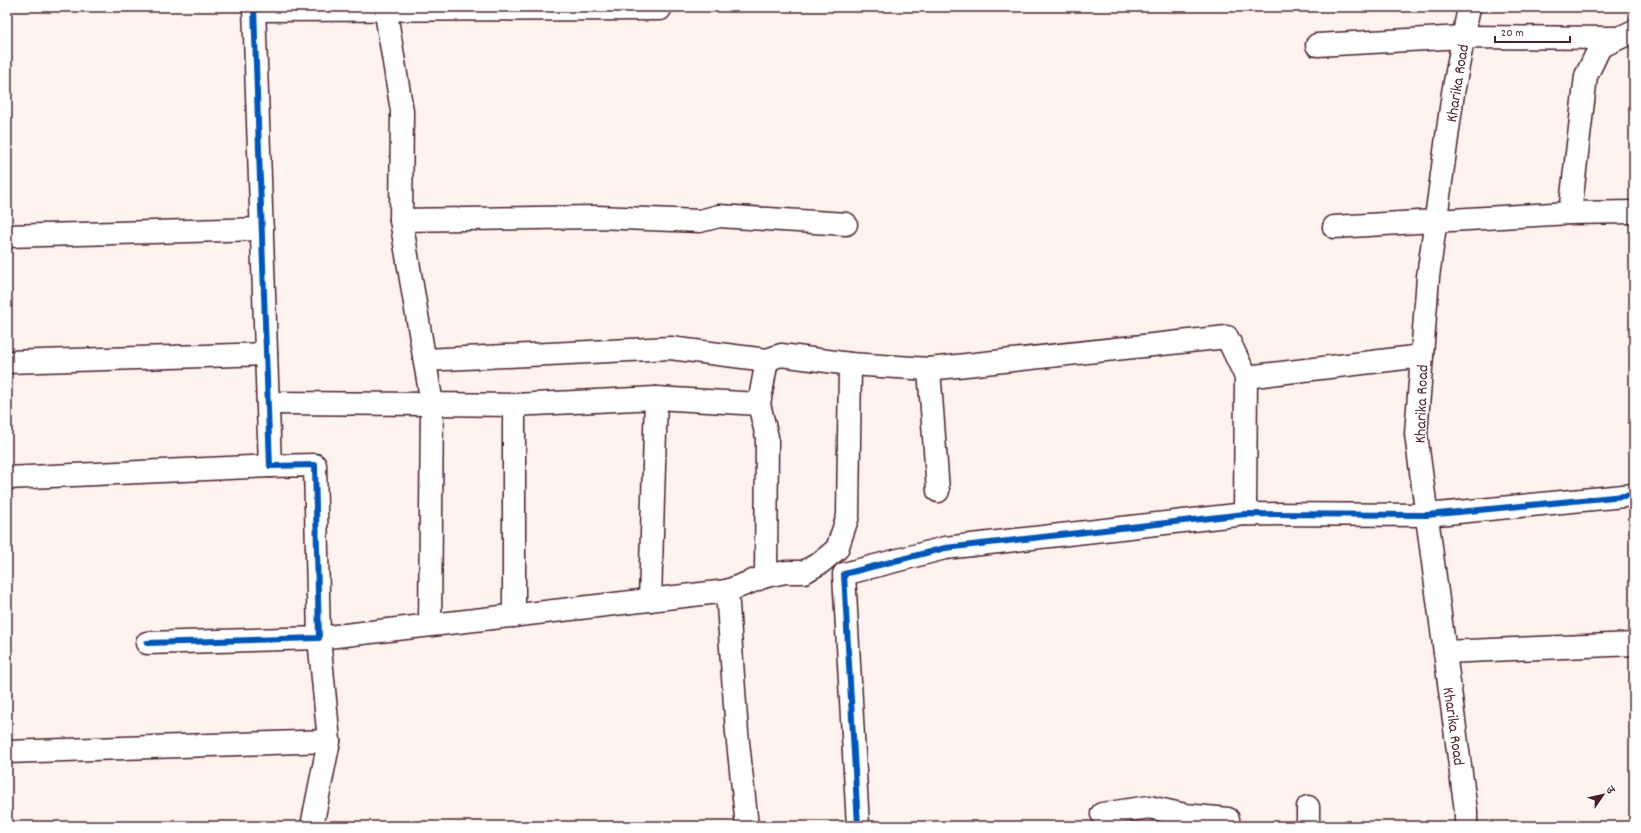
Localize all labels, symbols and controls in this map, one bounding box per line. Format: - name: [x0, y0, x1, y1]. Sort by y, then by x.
- scale bar: [1495, 18, 1570, 44]
- text: 20 m: [1501, 25, 1524, 42]
- street label: Kharika Road: [1441, 43, 1476, 124]
- street label: Kharika Road: [1410, 364, 1435, 444]
- street label: Kharika Road: [1436, 686, 1469, 767]
- north arrow: [1583, 775, 1623, 815]
- text: उ: [1601, 783, 1618, 798]

